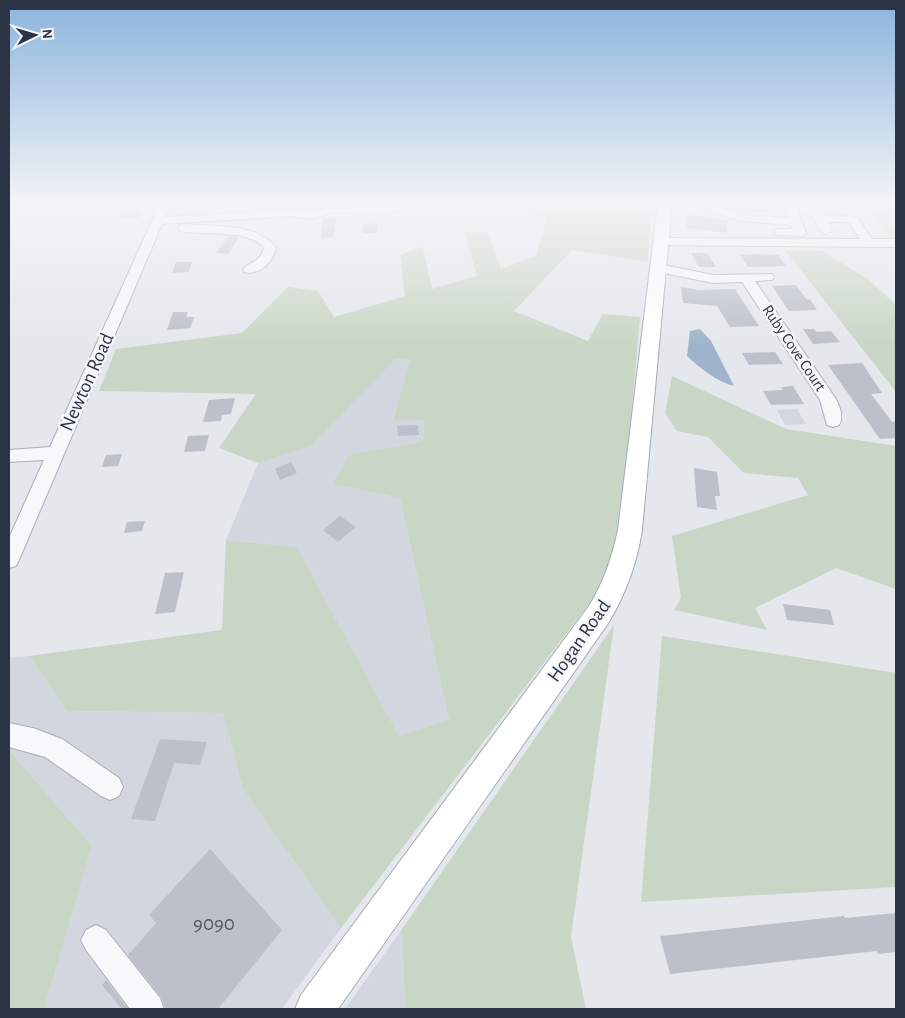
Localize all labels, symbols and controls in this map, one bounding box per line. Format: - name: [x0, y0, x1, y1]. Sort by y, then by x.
- north arrow: [10, 10, 60, 60]
- text: N: [40, 28, 54, 39]
- street label: Ruby Cove Court: [758, 302, 829, 395]
- street label: Newton Road: [56, 330, 118, 434]
- street label: Hogan Road: [544, 596, 614, 686]
- house number: 9090: [193, 913, 235, 934]

